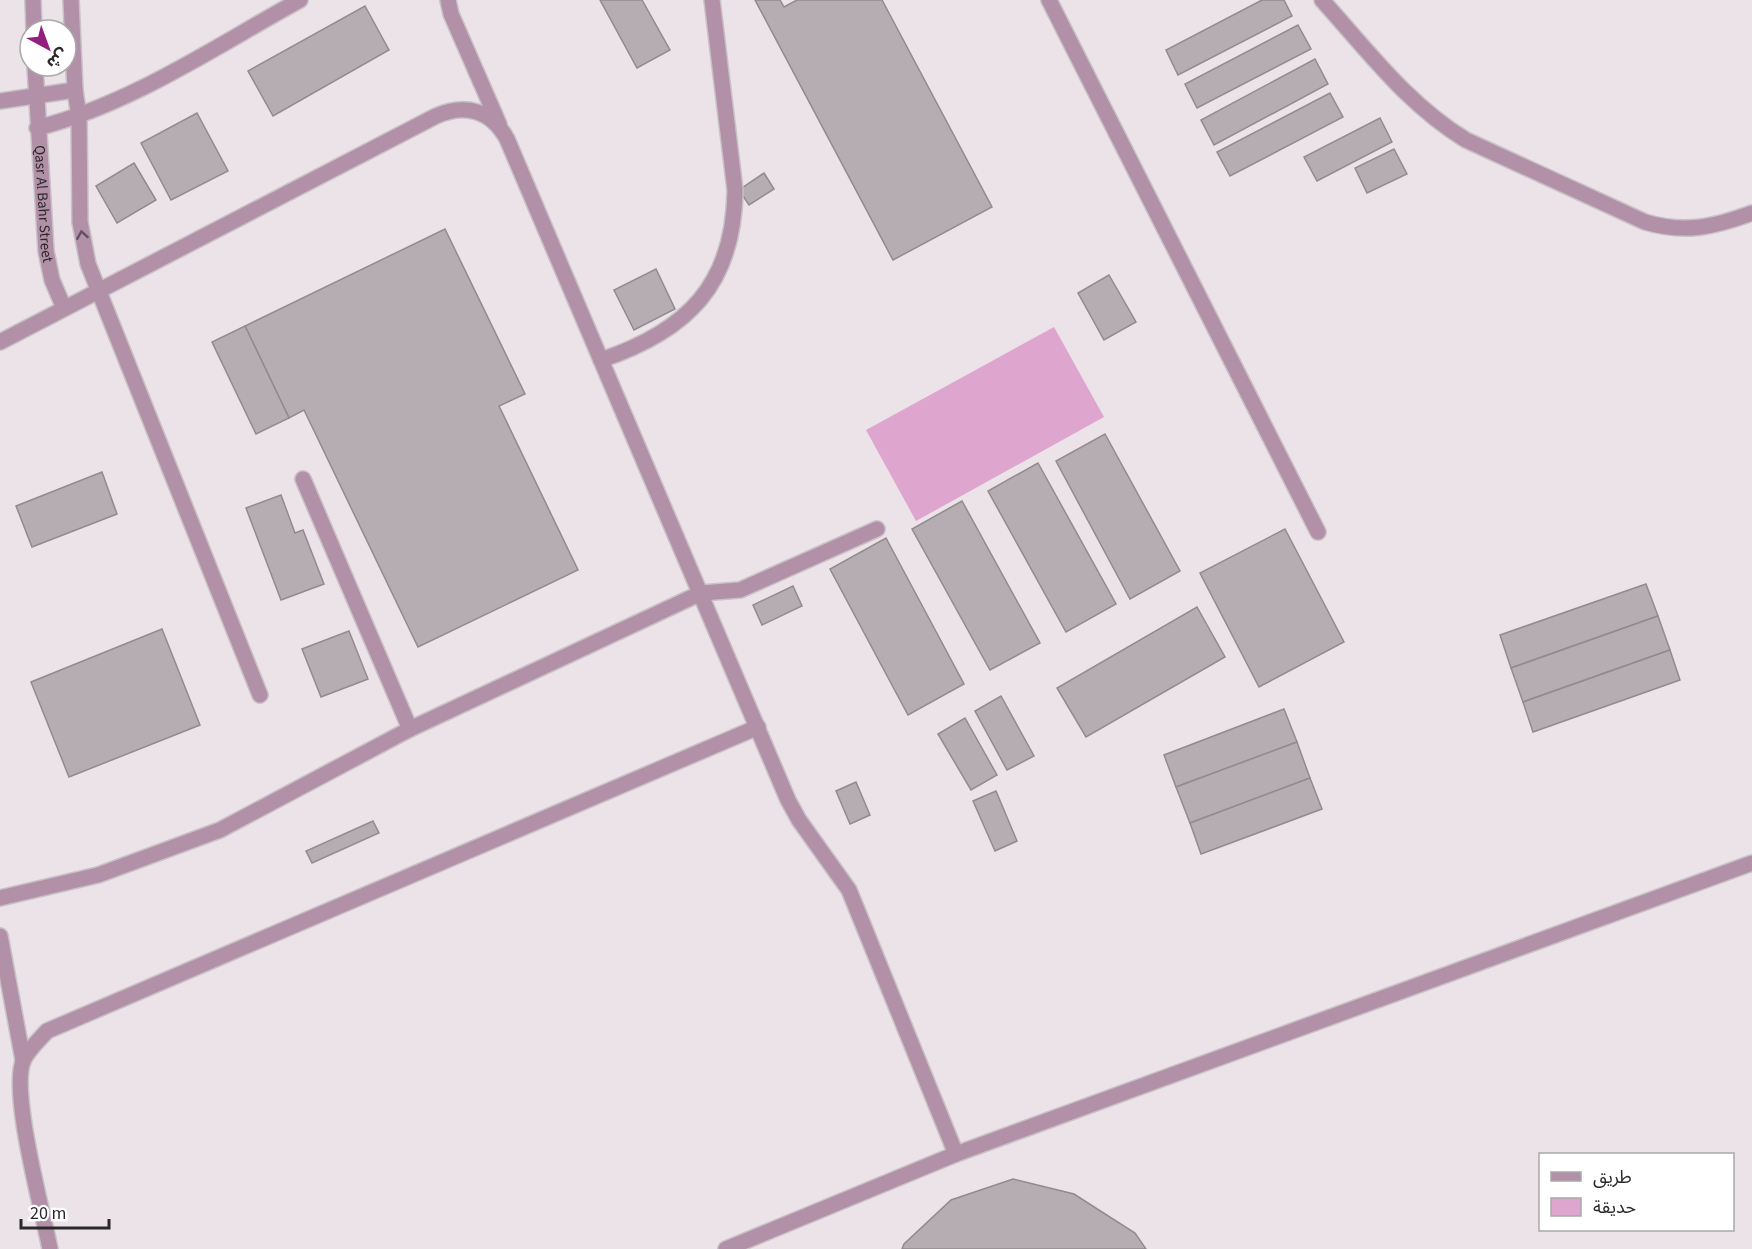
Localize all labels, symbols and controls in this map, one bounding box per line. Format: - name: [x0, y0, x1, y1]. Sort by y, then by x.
- north arrow: [18, 18, 78, 78]
- text: ش: [42, 43, 73, 74]
- street label: Qasr Al Bahr Street: [29, 145, 58, 264]
- one-way arrow: [76, 230, 88, 240]
- legend: [1539, 1153, 1734, 1231]
- text: طريق: [1593, 1165, 1632, 1190]
- scale bar: [21, 1192, 110, 1230]
- text: حديقة: [1593, 1195, 1636, 1220]
- text: 20 m: [30, 1201, 66, 1226]

